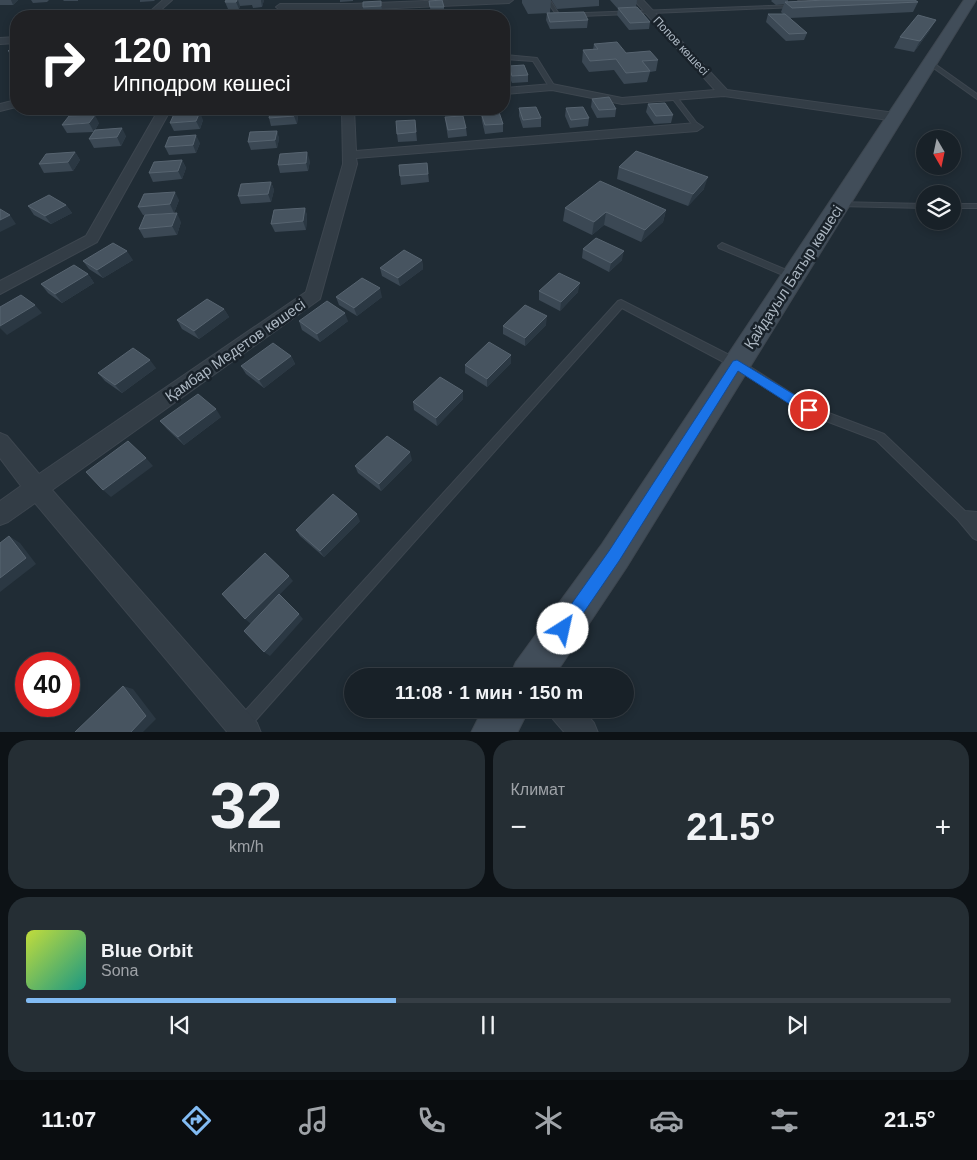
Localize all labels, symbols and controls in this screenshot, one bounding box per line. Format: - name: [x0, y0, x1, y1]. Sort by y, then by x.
- street label: Попов көшесі: [650, 14, 712, 78]
- icon: right: [30, 30, 95, 95]
- text: 120 m: [113, 30, 212, 69]
- text: Ипподром көшесі: [113, 71, 291, 96]
- north arrow: [916, 130, 961, 175]
- map controls: [916, 130, 961, 230]
- button: layers: [916, 185, 961, 230]
- street label: Қайдауыл Батыр көшесі: [740, 202, 846, 352]
- street label: Қамбар Медетов көшесі: [162, 295, 308, 405]
- pin: [788, 389, 830, 431]
- icon: arrive: [795, 396, 823, 424]
- position arrow: [536, 602, 588, 654]
- speed limit sign: 40: [15, 652, 80, 717]
- text: 11:08 · 1 мин · 150 m: [395, 682, 583, 703]
- text: 32: [210, 769, 282, 842]
- text: Климат: [511, 781, 565, 798]
- text: 21.5°: [686, 806, 775, 848]
- text: −: [511, 811, 527, 842]
- text: +: [935, 811, 951, 842]
- text: km/h: [229, 838, 264, 855]
- text: Blue Orbit: [101, 940, 193, 961]
- text: Sona: [101, 962, 138, 979]
- icon: previous: [166, 1011, 194, 1039]
- icon: pause: [474, 1011, 502, 1039]
- icon: next: [783, 1011, 811, 1039]
- icon: directions: [179, 1103, 214, 1138]
- icon: music: [296, 1103, 331, 1138]
- icon: phone: [414, 1103, 449, 1138]
- icon: climate: [531, 1103, 566, 1138]
- icon: car: [649, 1103, 684, 1138]
- icon: filters: [767, 1103, 802, 1138]
- text: 11:07: [41, 1107, 96, 1132]
- text: 21.5°: [884, 1107, 936, 1132]

